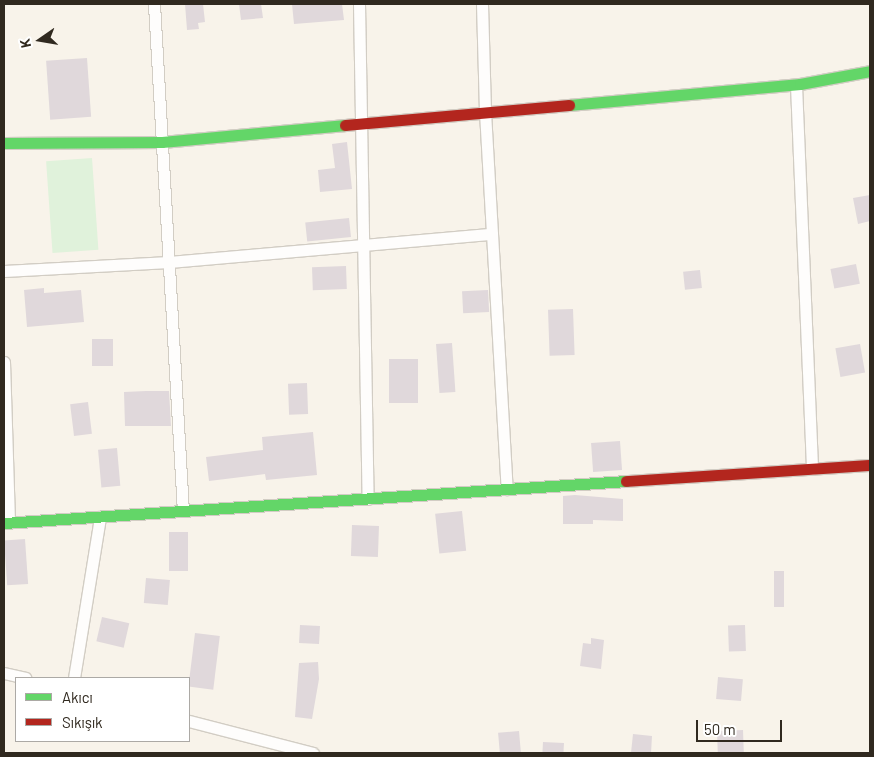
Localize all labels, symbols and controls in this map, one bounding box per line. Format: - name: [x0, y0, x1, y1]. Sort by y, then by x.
- north arrow: [15, 15, 65, 65]
- text: K: [16, 37, 34, 50]
- legend: [15, 677, 190, 742]
- text: Akıcı: [62, 688, 93, 706]
- scale bar: [699, 710, 785, 742]
- text: Sıkışık: [62, 713, 103, 731]
- text: 50 m: [704, 720, 736, 738]

